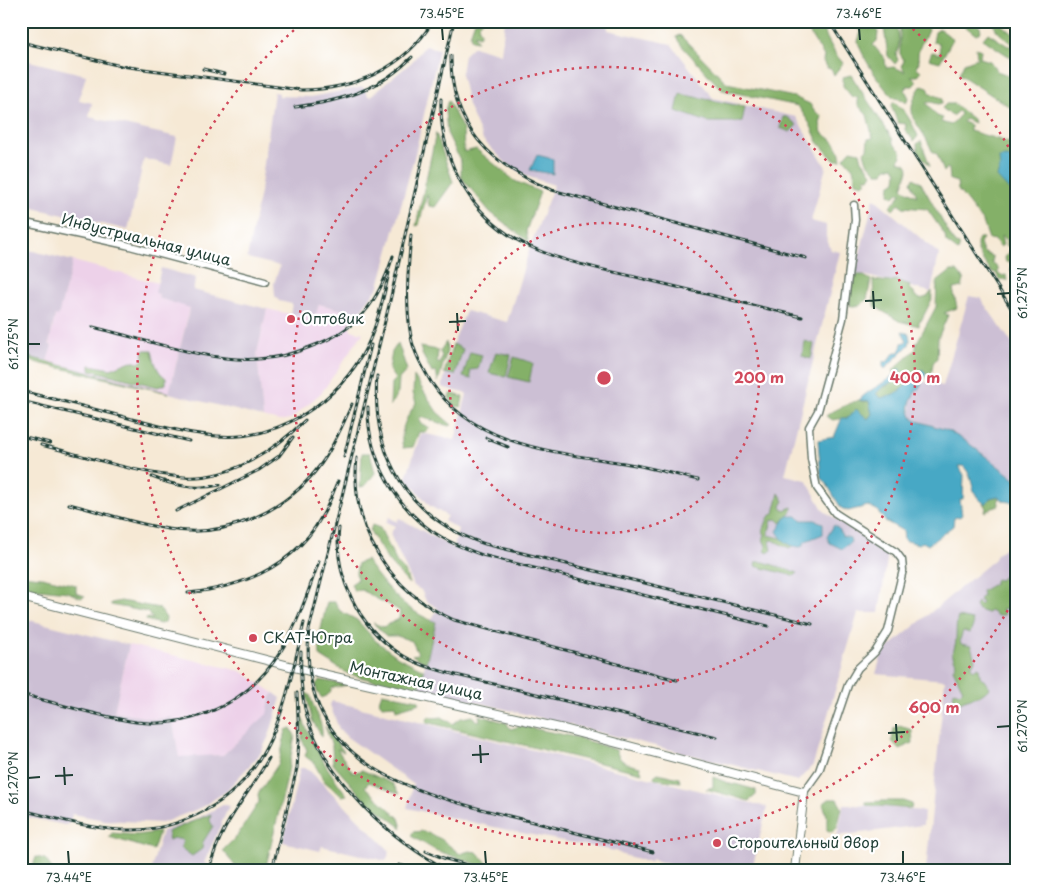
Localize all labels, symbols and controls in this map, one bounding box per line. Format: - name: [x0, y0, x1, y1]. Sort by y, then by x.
- text: 73.45°E: [419, 4, 465, 22]
- text: 73.46°E: [836, 4, 882, 22]
- street label: Индустриальная улица: [59, 206, 234, 271]
- text: 61.275°N: [1013, 267, 1031, 319]
- place label: Оптовик: [301, 306, 364, 329]
- marker: Оптовик: [285, 313, 297, 325]
- text: 61.275°N: [4, 318, 22, 370]
- text: 200 m: [734, 365, 784, 388]
- text: 400 m: [890, 365, 940, 388]
- centre of rings: [595, 369, 613, 387]
- place label: СКАТ-Югра: [263, 625, 353, 648]
- marker: СКАТ-Югра: [247, 632, 259, 644]
- street label: Монтажная улица: [348, 654, 485, 705]
- text: 600 m: [908, 695, 960, 718]
- text: 61.270°N: [1013, 699, 1031, 753]
- text: 61.270°N: [4, 751, 22, 805]
- place label: Стороительный двор: [727, 830, 879, 853]
- marker: Стороительный двор: [711, 837, 723, 849]
- text: 73.44°E: [46, 868, 92, 886]
- text: 73.45°E: [463, 868, 509, 886]
- text: 73.46°E: [880, 868, 926, 886]

